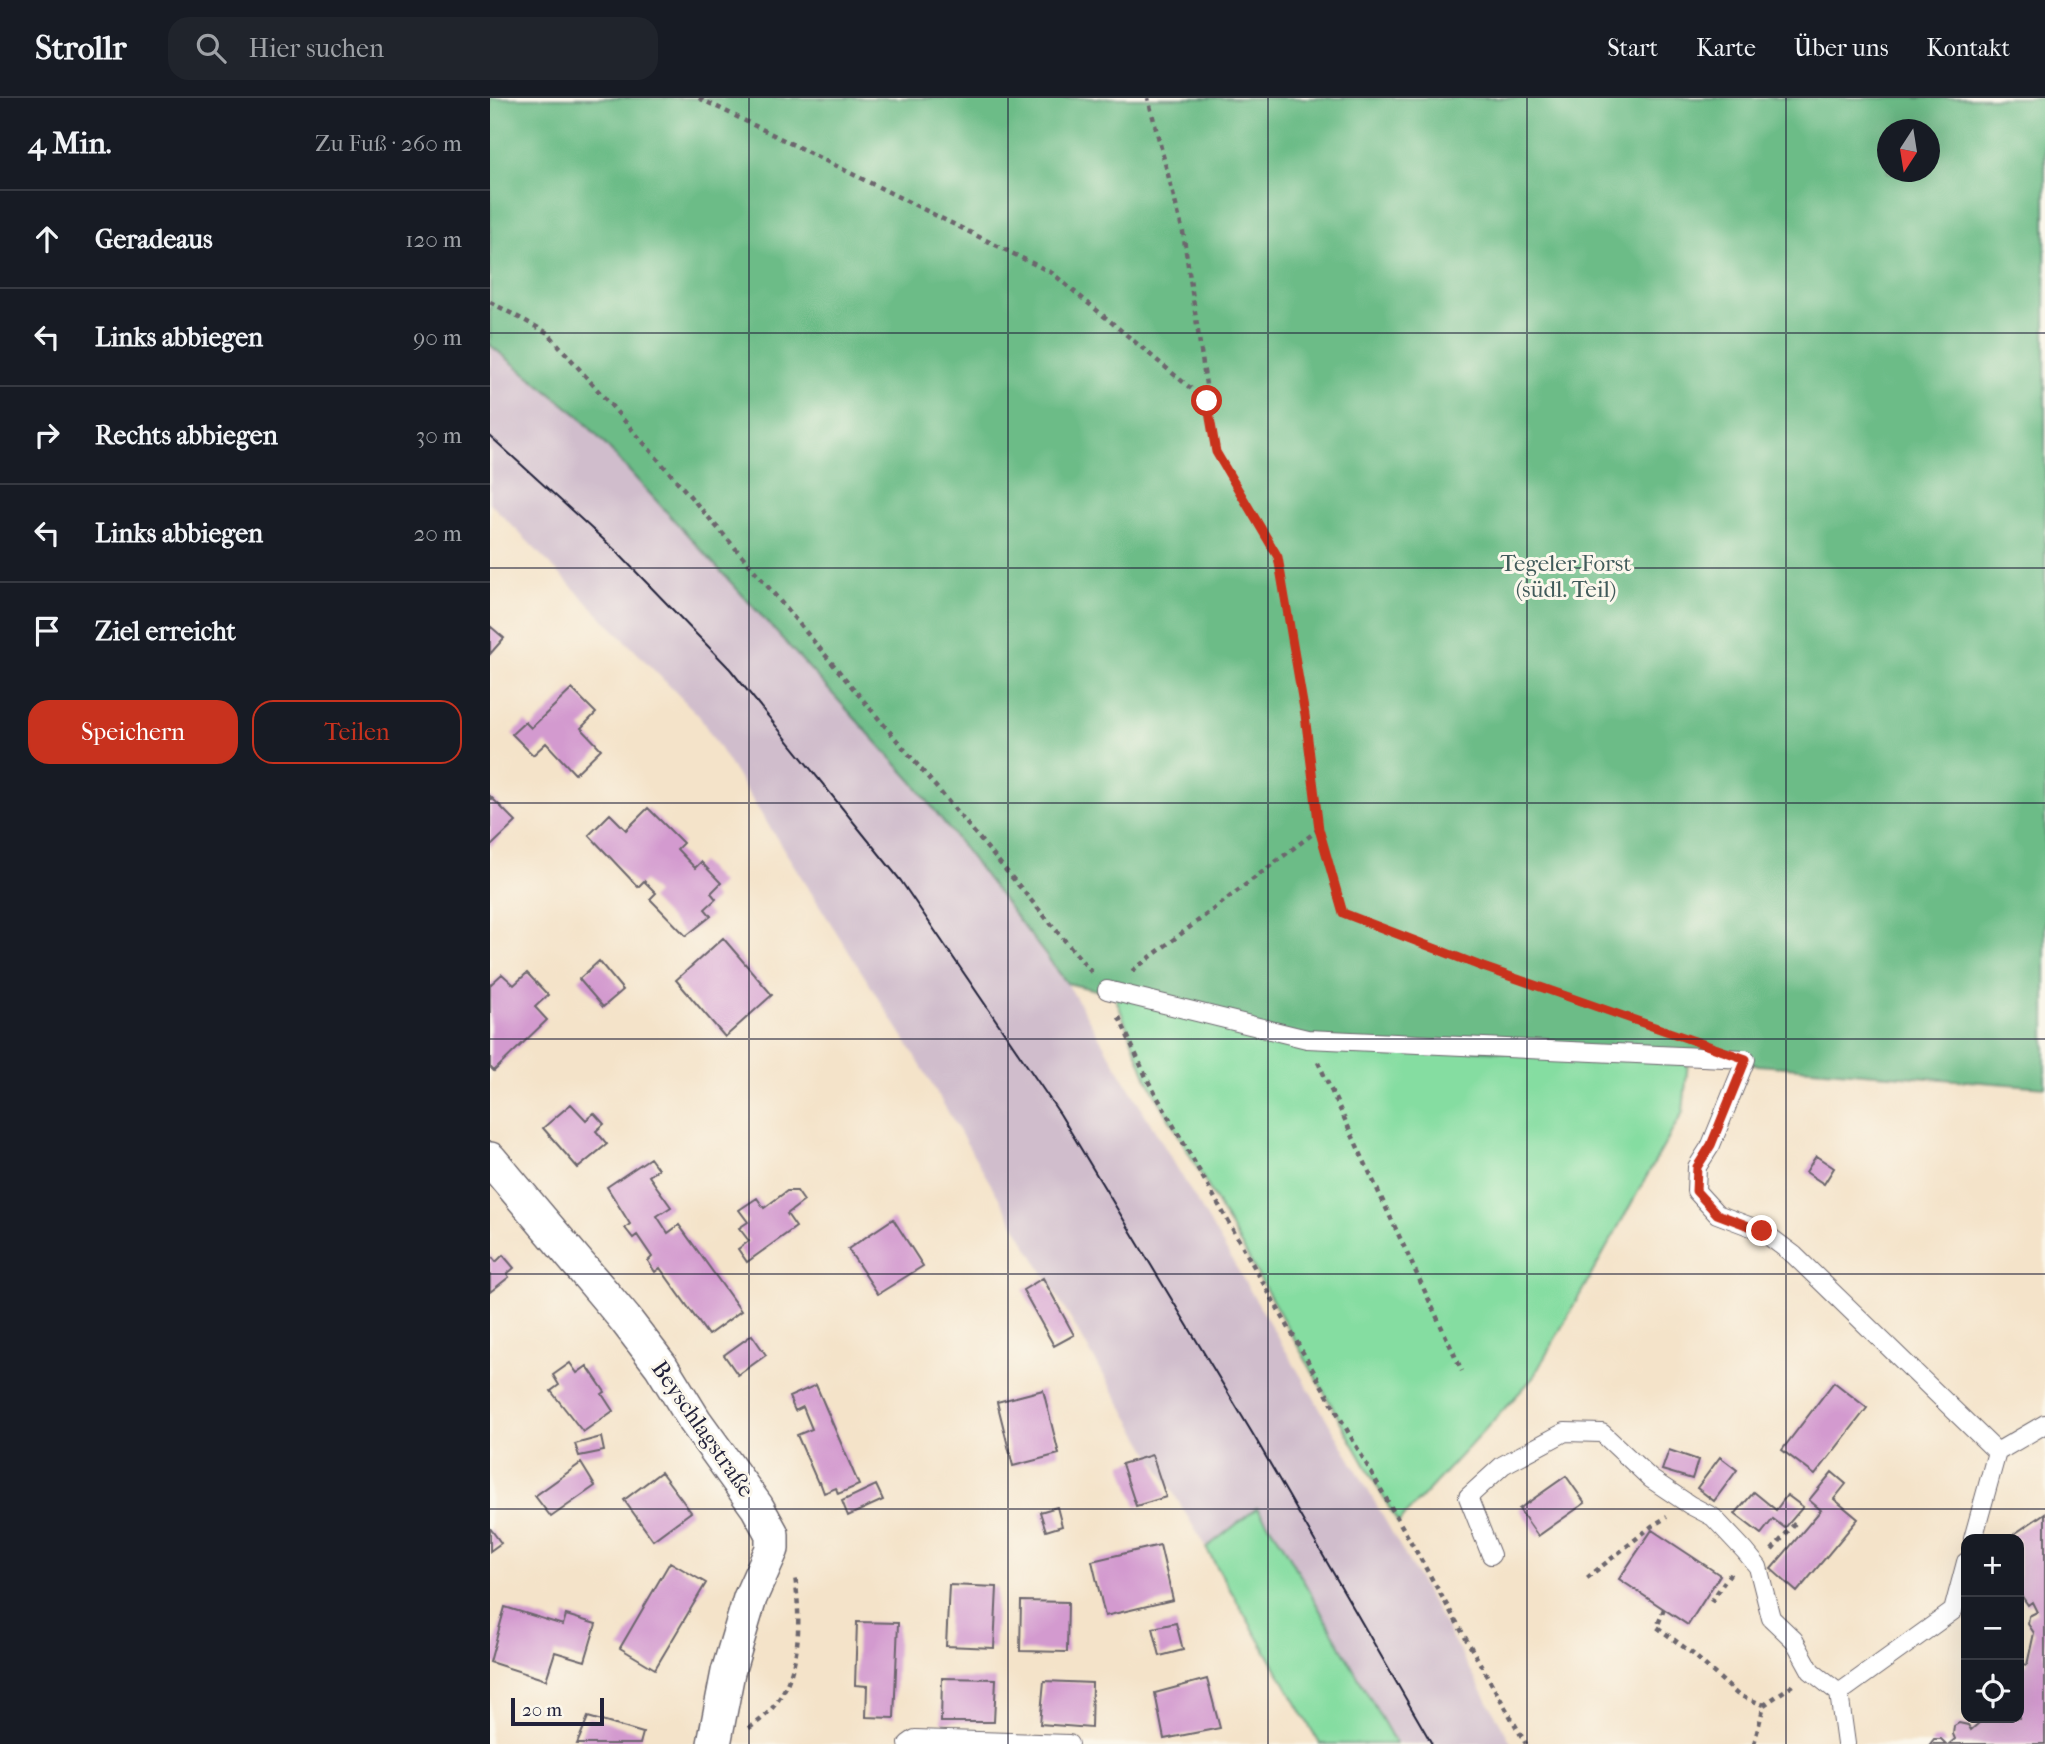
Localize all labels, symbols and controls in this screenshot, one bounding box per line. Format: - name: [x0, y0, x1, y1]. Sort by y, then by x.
- search box: [168, 17, 658, 80]
- text: Strollr: [35, 29, 126, 68]
- icon: search: [192, 29, 230, 67]
- text: Hier suchen: [248, 33, 384, 64]
- text: Start: [1607, 34, 1658, 62]
- text: Karte: [1696, 34, 1756, 62]
- text: Über uns: [1794, 34, 1889, 62]
- text: Kontakt: [1927, 34, 2010, 62]
- north arrow: [1877, 119, 1940, 182]
- text: 4 Min.: [28, 126, 112, 161]
- text: Zu Fuß · 260 m: [315, 130, 462, 157]
- icon: ahead: [28, 220, 66, 258]
- text: Geradeaus: [95, 224, 213, 255]
- text: 120 m: [405, 226, 462, 253]
- icon: left: [28, 318, 66, 356]
- text: Links abbiegen: [95, 322, 263, 353]
- text: 90 m: [413, 324, 462, 351]
- route start: [1191, 385, 1222, 416]
- icon: right: [28, 416, 66, 454]
- text: Rechts abbiegen: [95, 420, 278, 451]
- text: 30 m: [416, 422, 462, 449]
- icon: left: [28, 514, 66, 552]
- text: Links abbiegen: [95, 518, 263, 549]
- text: 20 m: [413, 520, 462, 547]
- park label: Tegeler Forst (südl. Teil): [1500, 550, 1632, 603]
- icon: arrive: [28, 612, 66, 650]
- text: Ziel erreicht: [95, 616, 236, 647]
- button: Speichern: [28, 700, 238, 764]
- button: Teilen: [252, 700, 462, 764]
- route end: [1746, 1215, 1777, 1246]
- street label: Beyschlagstraße: [646, 1356, 760, 1502]
- map controls: [1961, 1534, 2024, 1723]
- button: +: [1961, 1534, 2024, 1597]
- button: −: [1961, 1597, 2024, 1660]
- button: locate: [1961, 1660, 2024, 1723]
- scale bar: [511, 1695, 604, 1727]
- text: 20 m: [522, 1699, 562, 1721]

